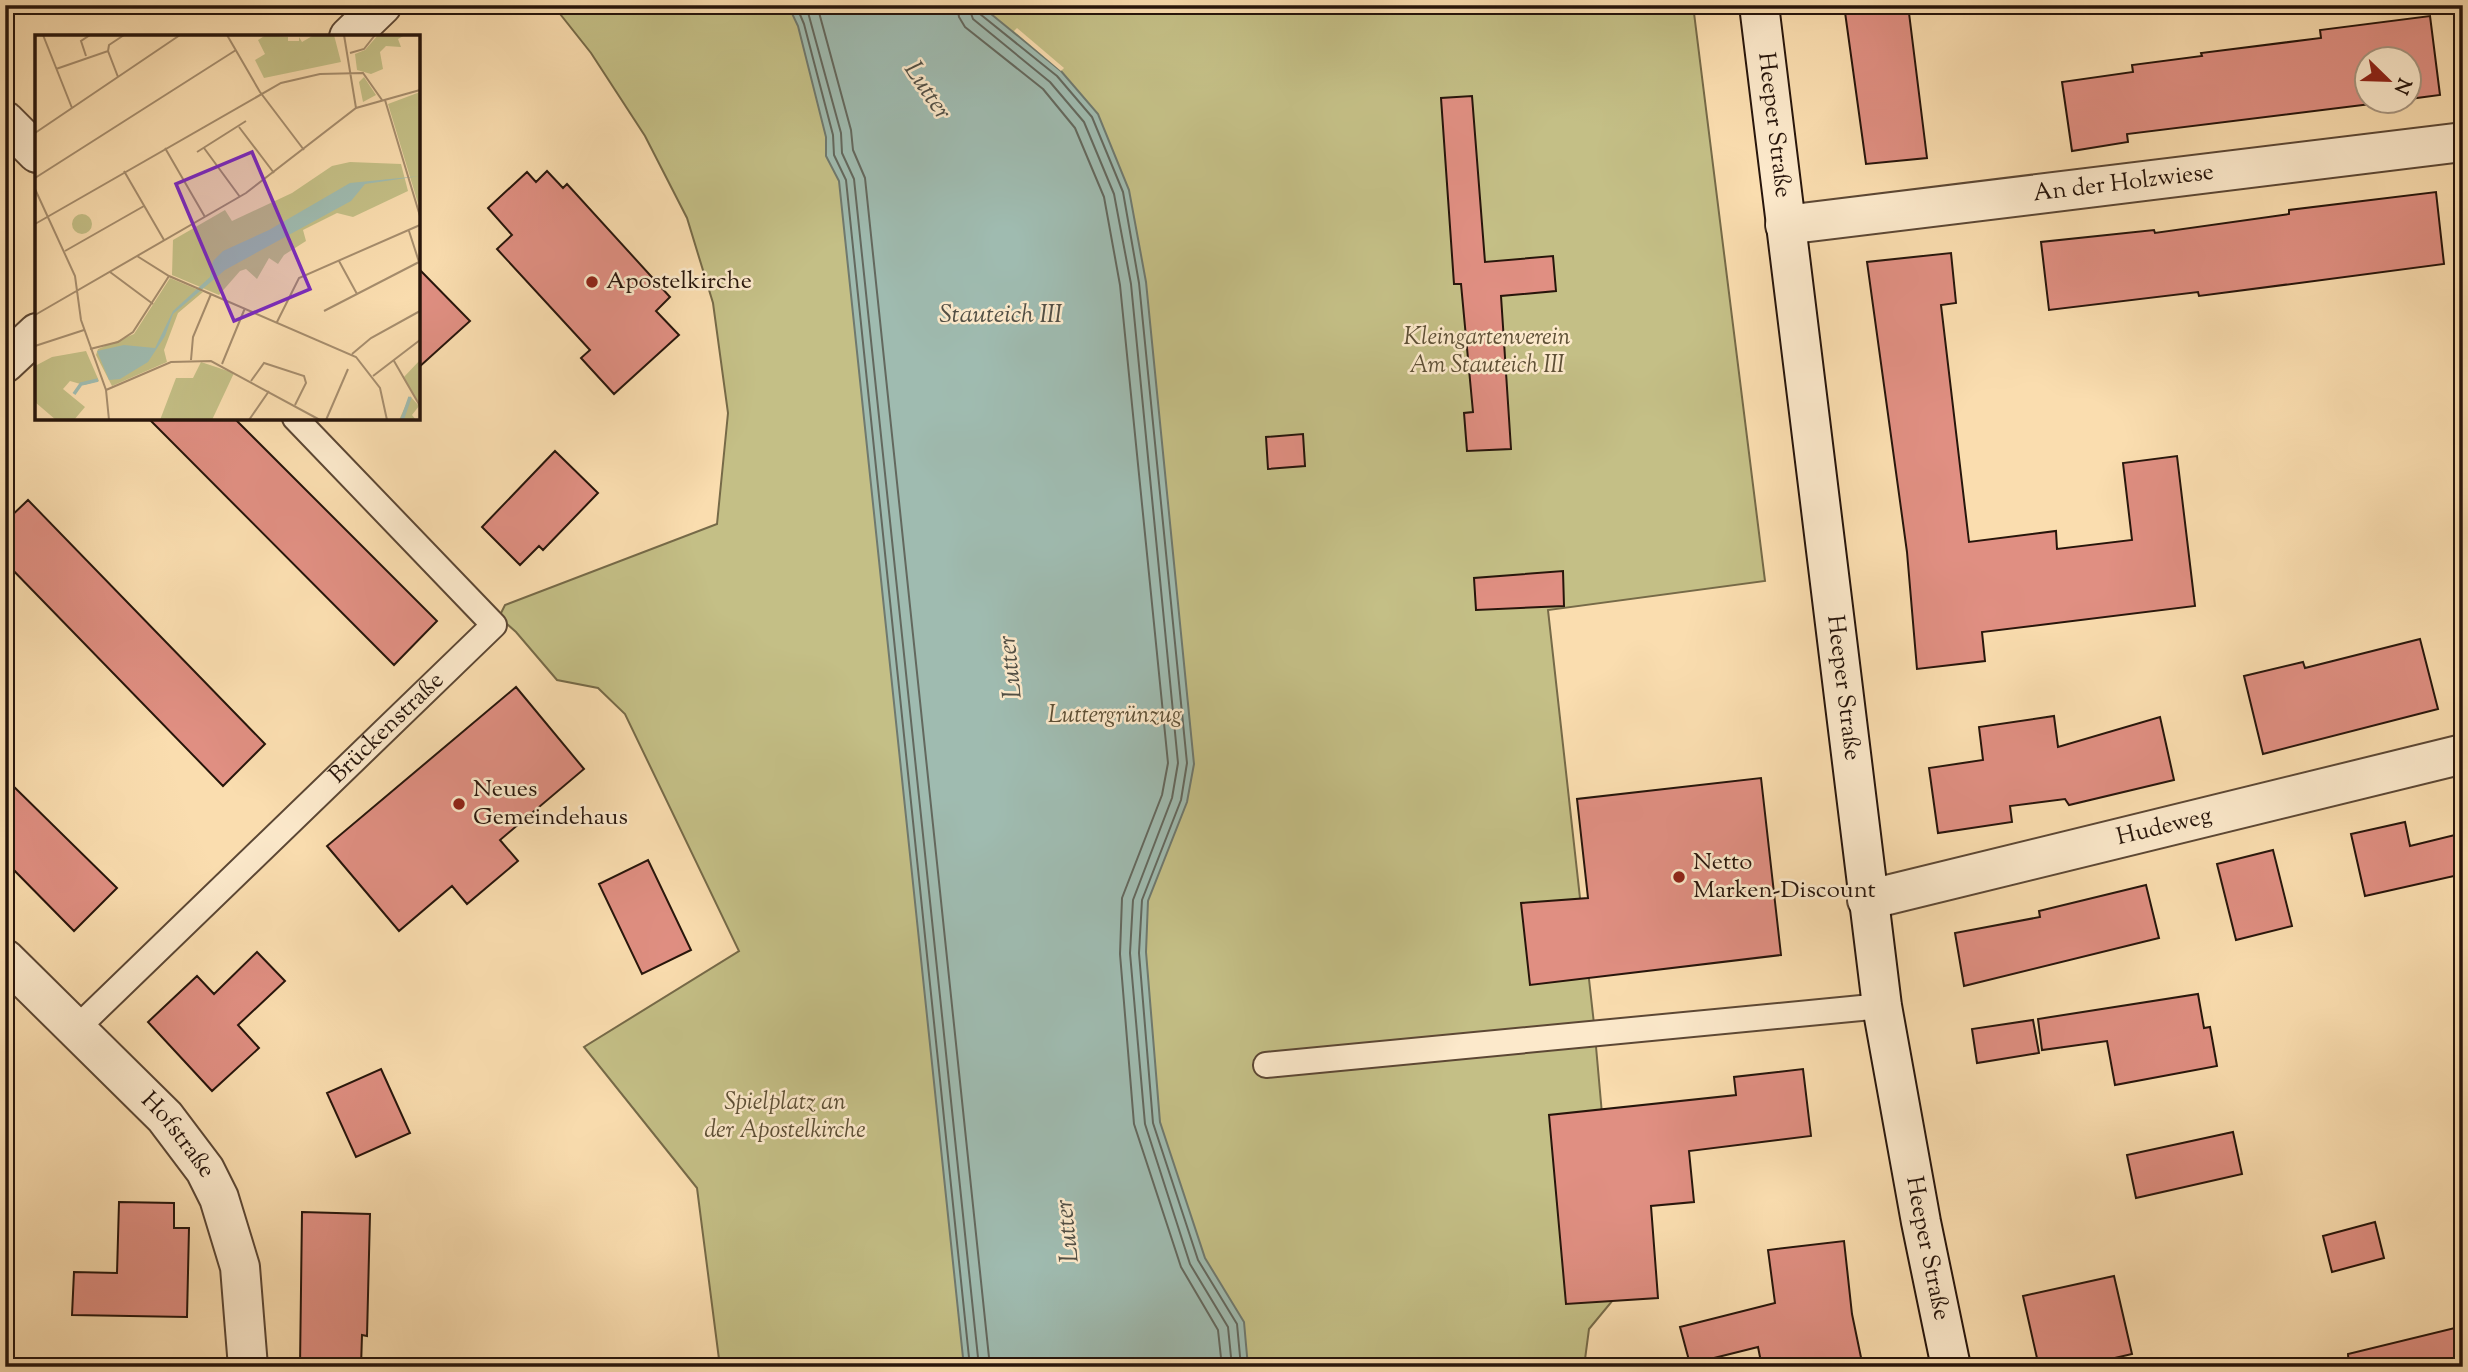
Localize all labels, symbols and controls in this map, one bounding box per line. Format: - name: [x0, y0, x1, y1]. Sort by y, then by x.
- inset map: [35, 35, 420, 420]
- north arrow: [2352, 46, 2422, 116]
- street label: Heeper Straße: [1748, 50, 1800, 200]
- water label: Lutter: [894, 54, 960, 128]
- text: N: [2386, 73, 2417, 98]
- street label: An der Holzwiese: [2031, 156, 2216, 211]
- place label: Apostelkirche: [606, 265, 752, 299]
- marker: Apostelkirche: [584, 274, 600, 290]
- water label: Stauteich III: [939, 297, 1063, 334]
- park label: Kleingartenverein Am Stauteich III: [1404, 321, 1571, 383]
- street label: Heeper Straße: [1817, 613, 1869, 763]
- water label: Lutter: [989, 633, 1033, 701]
- street label: Brückenstraße: [322, 665, 452, 792]
- park label: Luttergrünzug: [1048, 699, 1182, 733]
- place label: Neues Gemeindehaus: [473, 773, 628, 835]
- marker: Neues Gemeindehaus: [451, 796, 467, 812]
- street label: Hudeweg: [2113, 799, 2216, 855]
- place label: Netto Marken-Discount: [1693, 846, 1876, 908]
- marker: Netto Marken-Discount: [1671, 869, 1687, 885]
- street label: Hofstraße: [133, 1085, 223, 1184]
- park label: Spielplatz an der Apostelkirche: [704, 1086, 866, 1148]
- street label: Heeper Straße: [1896, 1174, 1958, 1323]
- water label: Lutter: [1046, 1197, 1090, 1265]

